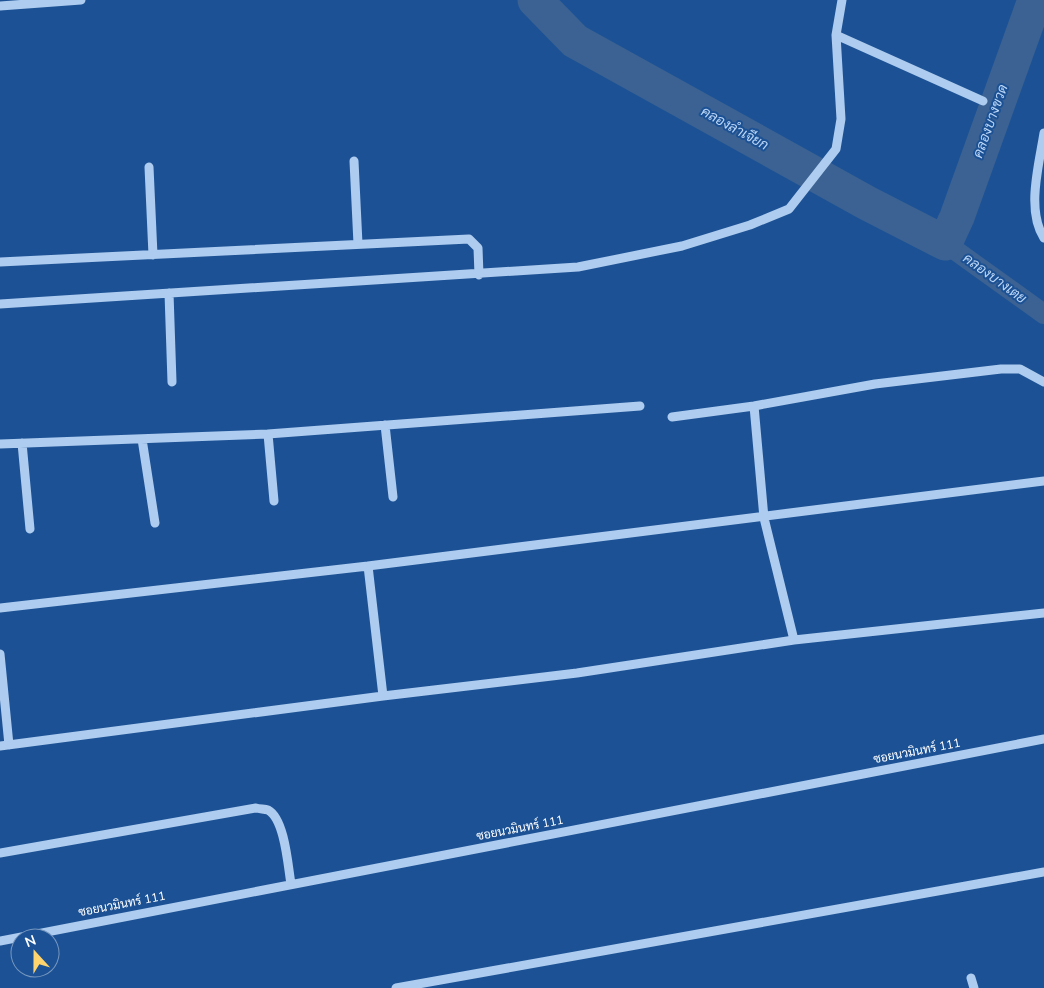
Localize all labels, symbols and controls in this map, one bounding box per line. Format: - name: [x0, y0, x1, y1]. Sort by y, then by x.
- water label: คลองบางขวด: [968, 82, 1013, 161]
- water label: คลองลำเจียก: [698, 102, 772, 155]
- water label: คลองบางเตย: [959, 249, 1030, 308]
- street label: ซอยนวมินทร์ 111: [872, 735, 962, 767]
- street label: ซอยนวมินทร์ 111: [475, 812, 565, 844]
- street label: ซอยนวมินทร์ 111: [77, 888, 167, 920]
- north arrow: [10, 928, 60, 978]
- text: N: [22, 931, 39, 952]

